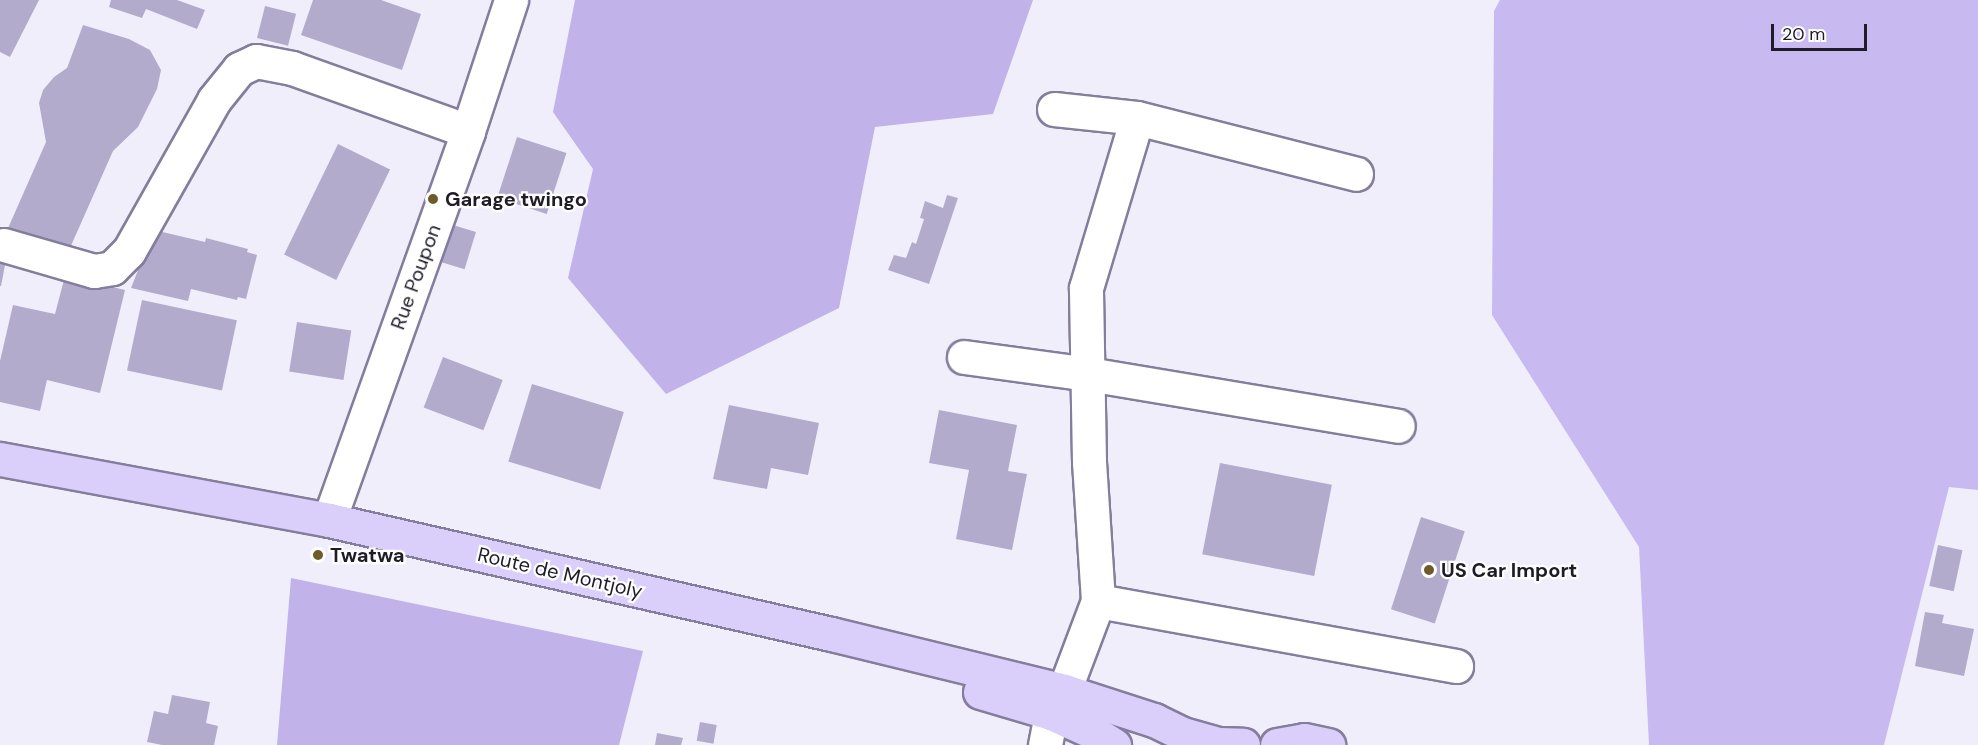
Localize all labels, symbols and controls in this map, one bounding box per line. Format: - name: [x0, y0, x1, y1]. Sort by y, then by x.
- scale bar: [1774, 12, 1870, 50]
- text: 20 m: [1782, 22, 1825, 46]
- place label: Garage twingo: [445, 187, 587, 211]
- marker: Garage twingo: [426, 192, 440, 206]
- street label: Rue Poupon: [386, 221, 446, 333]
- street label: Route de Montjoly: [475, 542, 645, 604]
- place label: Twatwa: [330, 543, 405, 567]
- marker: Twatwa: [311, 548, 325, 562]
- place label: US Car Import: [1441, 558, 1577, 582]
- marker: US Car Import: [1422, 563, 1436, 577]

